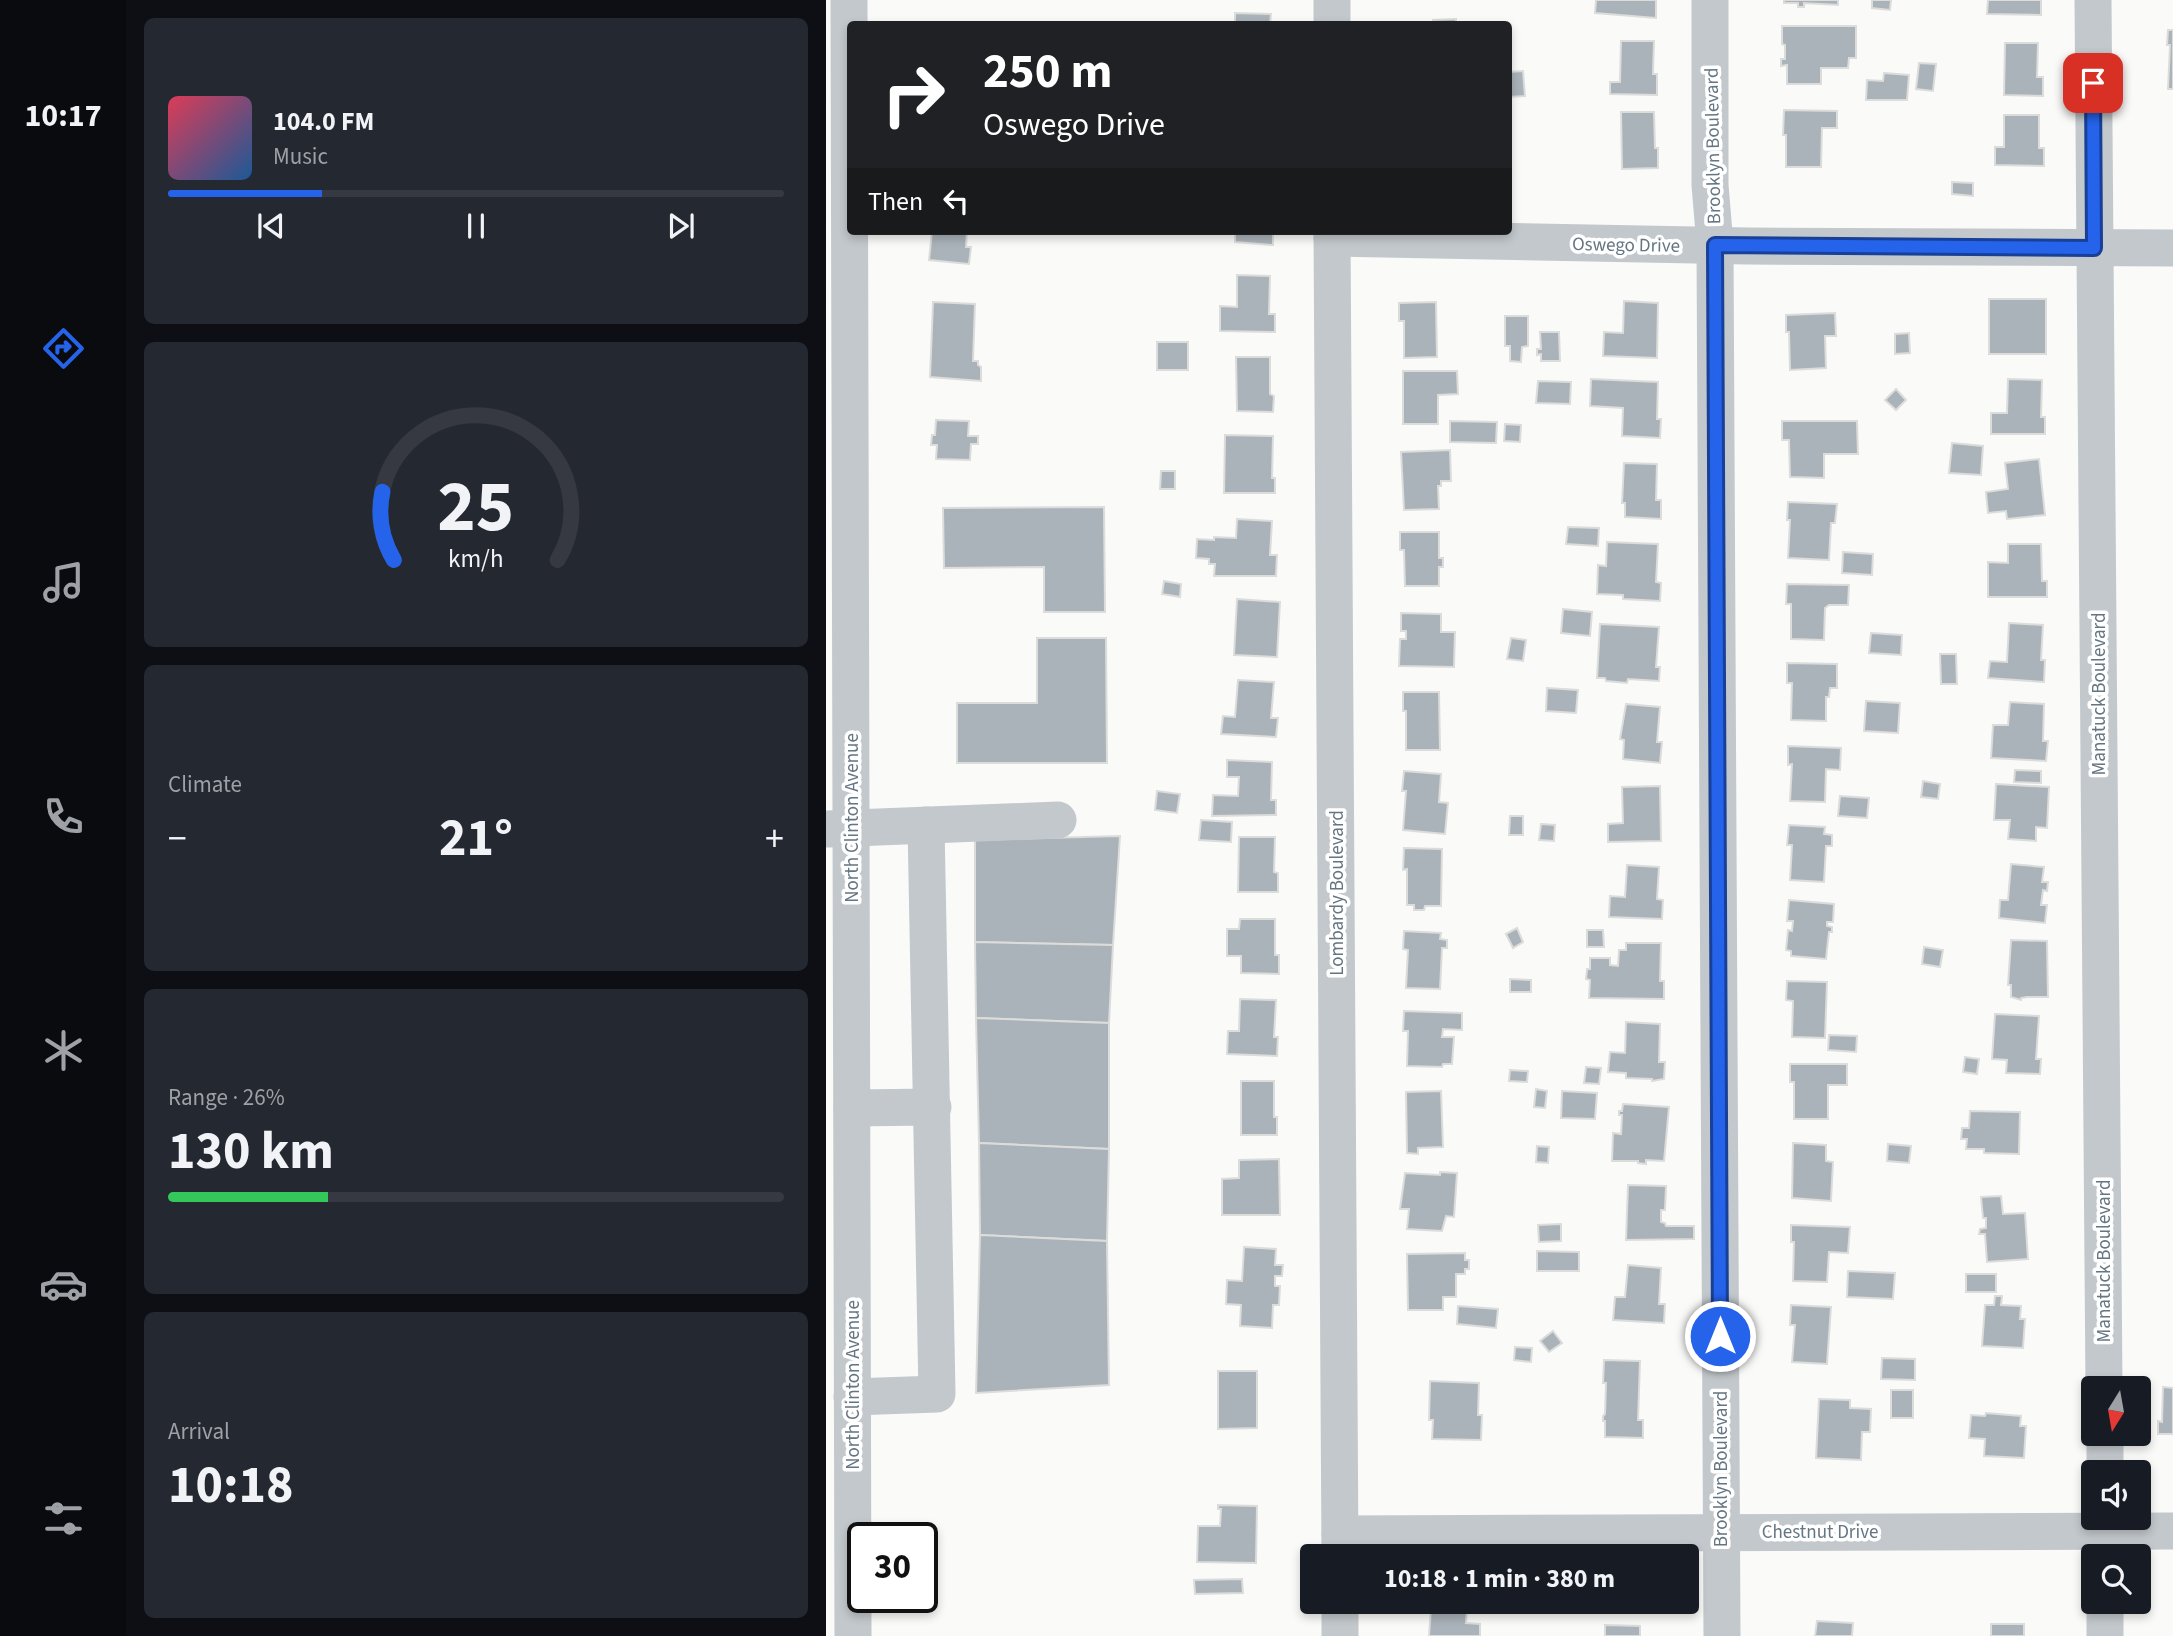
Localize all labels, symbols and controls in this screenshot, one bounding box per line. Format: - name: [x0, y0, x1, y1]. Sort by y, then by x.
- text: 250 m: [983, 37, 1112, 107]
- icon: right: [868, 49, 959, 140]
- pin: [2063, 53, 2123, 113]
- icon: arrive: [2074, 64, 2112, 102]
- street label: Brooklyn Boulevard: [1699, 67, 1728, 225]
- text: 10:17: [24, 93, 102, 139]
- text: Oswego Drive: [983, 102, 1165, 148]
- text: 104.0 FM: [273, 103, 374, 140]
- text: Music: [273, 140, 328, 173]
- icon: left: [937, 182, 975, 220]
- text: Then: [868, 183, 923, 220]
- icon: previous: [252, 207, 290, 245]
- icon: pause: [457, 207, 495, 245]
- icon: next: [662, 207, 700, 245]
- street label: Oswego Drive: [1572, 231, 1680, 260]
- icon: directions: [39, 324, 88, 373]
- text: 25: [438, 456, 514, 560]
- text: km/h: [448, 541, 504, 577]
- icon: music: [39, 558, 88, 607]
- street label: Manatuck Boulevard: [2086, 613, 2113, 775]
- street label: North Clinton Avenue: [839, 733, 866, 903]
- text: Climate: [168, 768, 242, 801]
- icon: phone: [39, 792, 88, 841]
- text: 21°: [439, 802, 513, 876]
- street label: Lombardy Boulevard: [1324, 810, 1351, 976]
- text: −: [168, 812, 187, 866]
- text: +: [765, 812, 784, 866]
- icon: climate: [39, 1026, 88, 1075]
- text: Range · 26%: [168, 1081, 285, 1114]
- text: 130 km: [168, 1115, 334, 1189]
- street label: Manatuck Boulevard: [2091, 1180, 2118, 1342]
- icon: car: [39, 1260, 88, 1309]
- position arrow: [1683, 1299, 1757, 1373]
- street label: North Clinton Avenue: [840, 1300, 867, 1470]
- north arrow: [2081, 1376, 2151, 1446]
- map controls: [2081, 1376, 2151, 1614]
- street label: Brooklyn Boulevard: [1708, 1391, 1735, 1547]
- text: Arrival: [168, 1415, 230, 1448]
- text: 10:18: [168, 1449, 293, 1523]
- button: sound: [2081, 1460, 2151, 1530]
- icon: filters: [39, 1494, 88, 1543]
- street label: Chestnut Drive: [1762, 1519, 1878, 1546]
- speed limit sign: 30: [847, 1522, 938, 1613]
- button: search: [2081, 1544, 2151, 1614]
- text: 10:18 · 1 min · 380 m: [1384, 1560, 1615, 1597]

